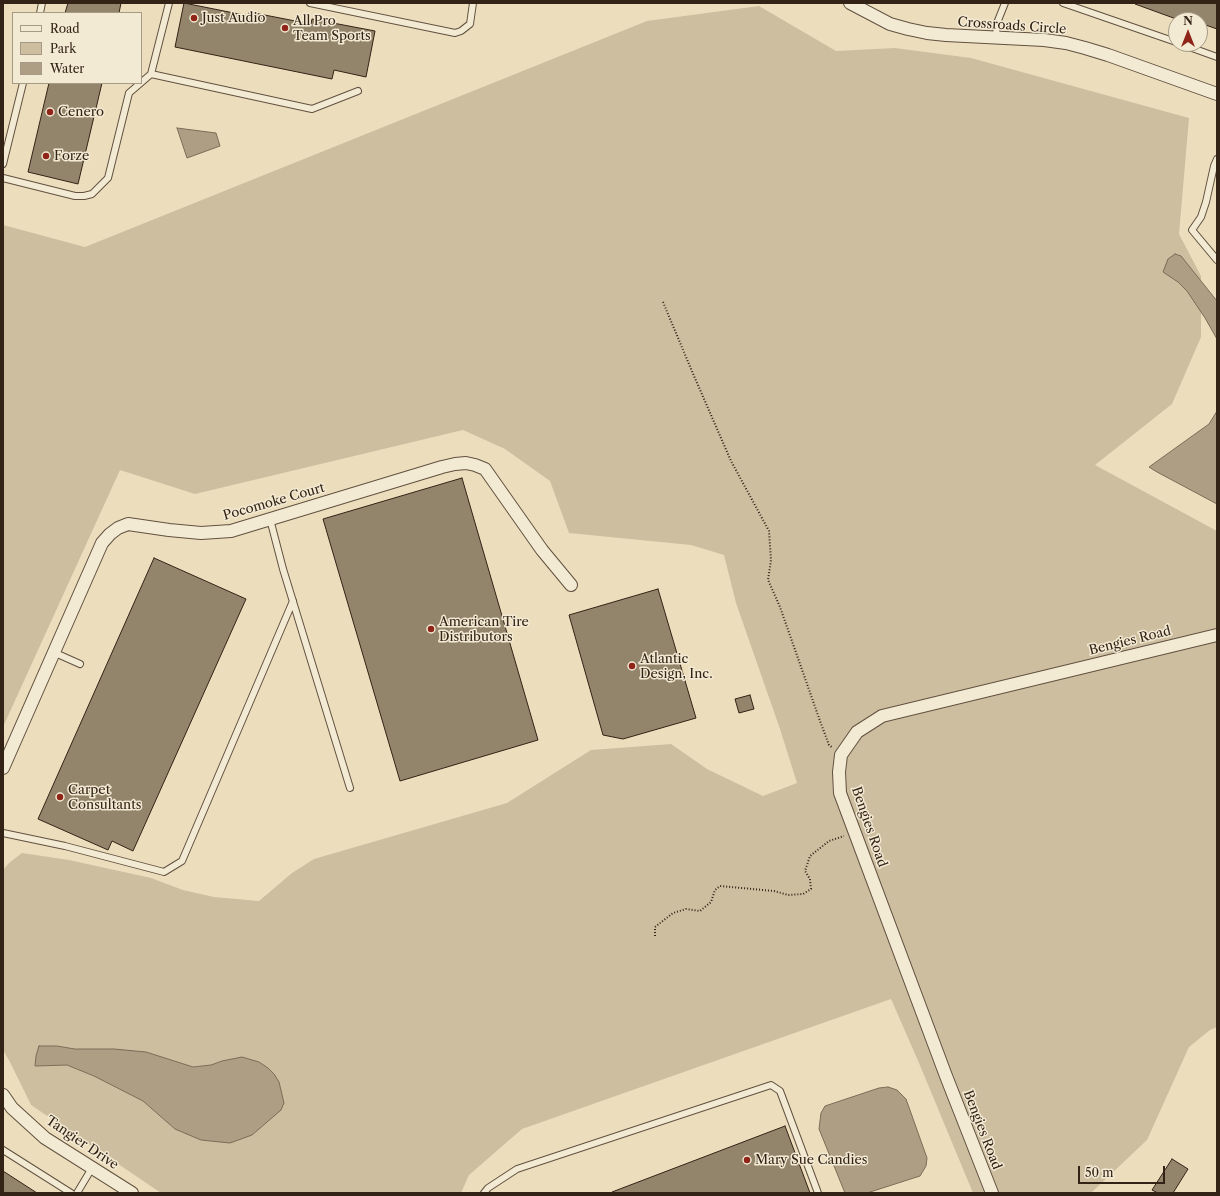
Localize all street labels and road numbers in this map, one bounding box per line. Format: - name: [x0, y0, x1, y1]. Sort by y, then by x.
- street label: Crossroads Circle: [957, 14, 1067, 38]
- street label: Pocomoke Court: [221, 480, 327, 524]
- street label: Bengies Road: [1087, 623, 1173, 659]
- street label: Bengies Road: [848, 785, 890, 869]
- street label: Bengies Road: [960, 1088, 1004, 1172]
- street label: Tangier Drive: [43, 1113, 121, 1173]

